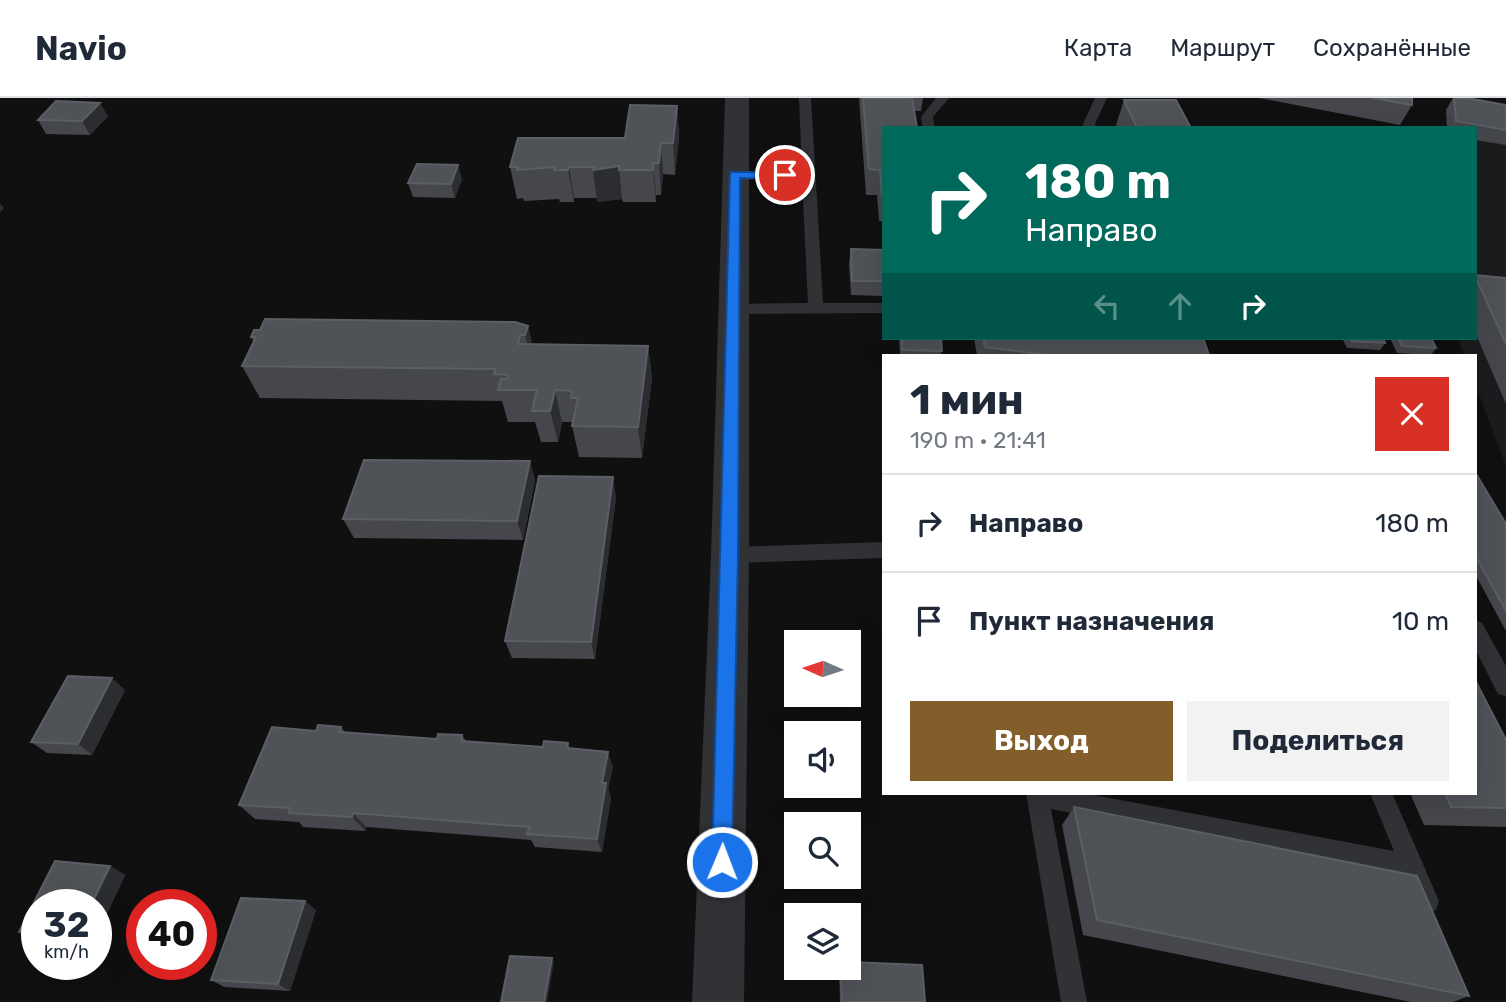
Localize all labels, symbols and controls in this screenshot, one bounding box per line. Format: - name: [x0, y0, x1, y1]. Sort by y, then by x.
- text: Navio: [35, 29, 127, 68]
- text: Карта: [1064, 34, 1132, 62]
- text: Маршрут: [1170, 34, 1275, 62]
- text: Сохранённые: [1313, 34, 1471, 62]
- pin: [755, 145, 815, 205]
- text: 180 m: [1025, 152, 1171, 210]
- icon: right: [910, 154, 1001, 245]
- icon: arrive: [766, 156, 804, 194]
- text: Направо: [1025, 211, 1158, 249]
- icon: left: [1088, 287, 1126, 325]
- icon: ahead: [1161, 287, 1199, 325]
- icon: right: [1234, 287, 1272, 325]
- text: 1 мин: [910, 375, 1024, 425]
- button: close: [1375, 377, 1449, 451]
- text: 190 m · 21:41: [910, 426, 1046, 454]
- icon: right: [910, 504, 948, 542]
- text: Направо: [969, 508, 1083, 539]
- text: 180 m: [1375, 508, 1449, 539]
- icon: arrive: [910, 602, 948, 640]
- text: Пункт назначения: [969, 606, 1214, 637]
- text: 10 m: [1392, 606, 1449, 637]
- north arrow: [784, 630, 861, 707]
- map controls: [784, 630, 861, 980]
- button: Выход: [910, 701, 1173, 781]
- button: Поделиться: [1187, 701, 1449, 781]
- button: sound: [784, 721, 861, 798]
- button: search: [784, 812, 861, 889]
- position arrow: [685, 825, 759, 899]
- speed limit sign: 40: [126, 889, 217, 980]
- button: layers: [784, 903, 861, 980]
- text: 32: [44, 904, 89, 946]
- text: km/h: [44, 941, 89, 963]

